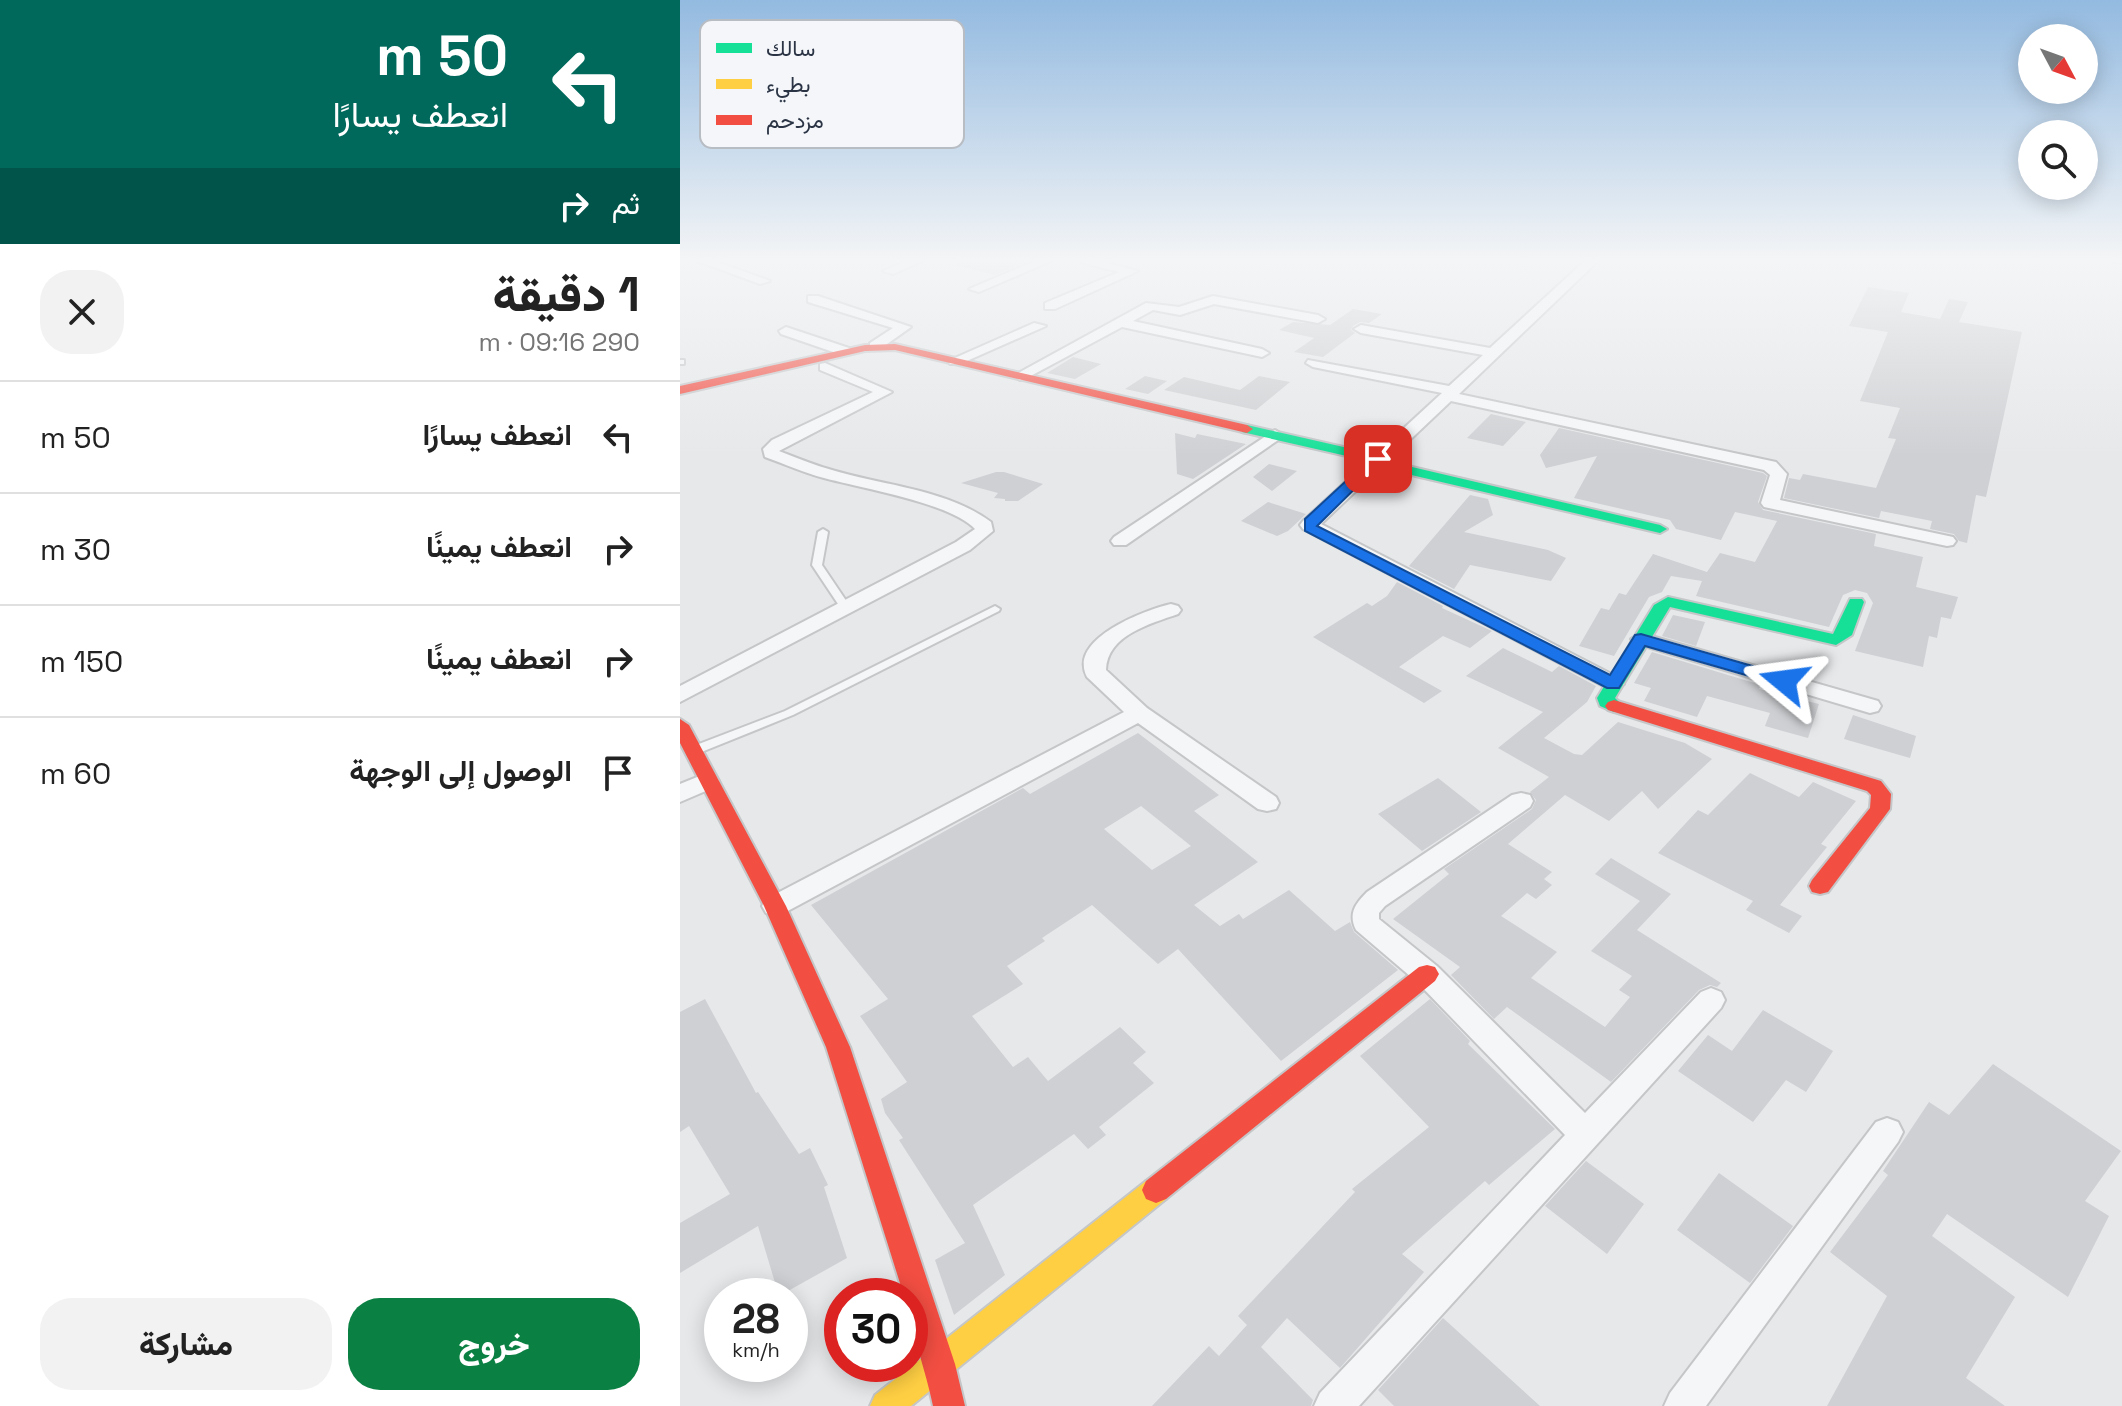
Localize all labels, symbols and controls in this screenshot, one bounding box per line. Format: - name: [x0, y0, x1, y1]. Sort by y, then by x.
- text: 50 m: [376, 20, 508, 91]
- legend: [700, 20, 964, 148]
- north arrow: [2018, 24, 2098, 104]
- map controls: [2018, 24, 2098, 200]
- icon: left: [536, 32, 640, 136]
- text: سالك: [766, 34, 815, 62]
- text: بطيء: [766, 70, 811, 103]
- text: انعطف يسارًا: [333, 92, 508, 138]
- text: مزدحم: [766, 106, 824, 135]
- button: search: [2018, 120, 2098, 200]
- icon: right: [552, 184, 596, 228]
- text: ثم: [612, 184, 640, 223]
- text: 1 دقيقة: [492, 264, 640, 325]
- button: close: [40, 270, 124, 354]
- text: 290 m · 09:16: [479, 325, 640, 359]
- text: انعطف يسارًا: [422, 415, 572, 454]
- icon: left: [596, 415, 640, 459]
- text: 50 m: [40, 418, 111, 457]
- pin: [1344, 425, 1412, 493]
- icon: arrive: [1356, 437, 1400, 481]
- text: انعطف يمينًا: [426, 527, 572, 566]
- icon: right: [596, 527, 640, 571]
- text: 30 m: [40, 530, 111, 569]
- text: انعطف يمينًا: [426, 639, 572, 678]
- icon: right: [596, 639, 640, 683]
- position arrow: [1742, 639, 1826, 723]
- text: 150 m: [40, 642, 123, 681]
- text: الوصول إلى الوجهة: [349, 751, 572, 790]
- icon: arrive: [596, 751, 640, 795]
- text: 60 m: [40, 754, 111, 793]
- speed limit sign: 30: [824, 1278, 928, 1382]
- text: 28: [732, 1294, 780, 1345]
- button: مشاركة: [40, 1298, 332, 1390]
- button: خروج: [348, 1298, 640, 1390]
- text: km/h: [732, 1337, 780, 1363]

